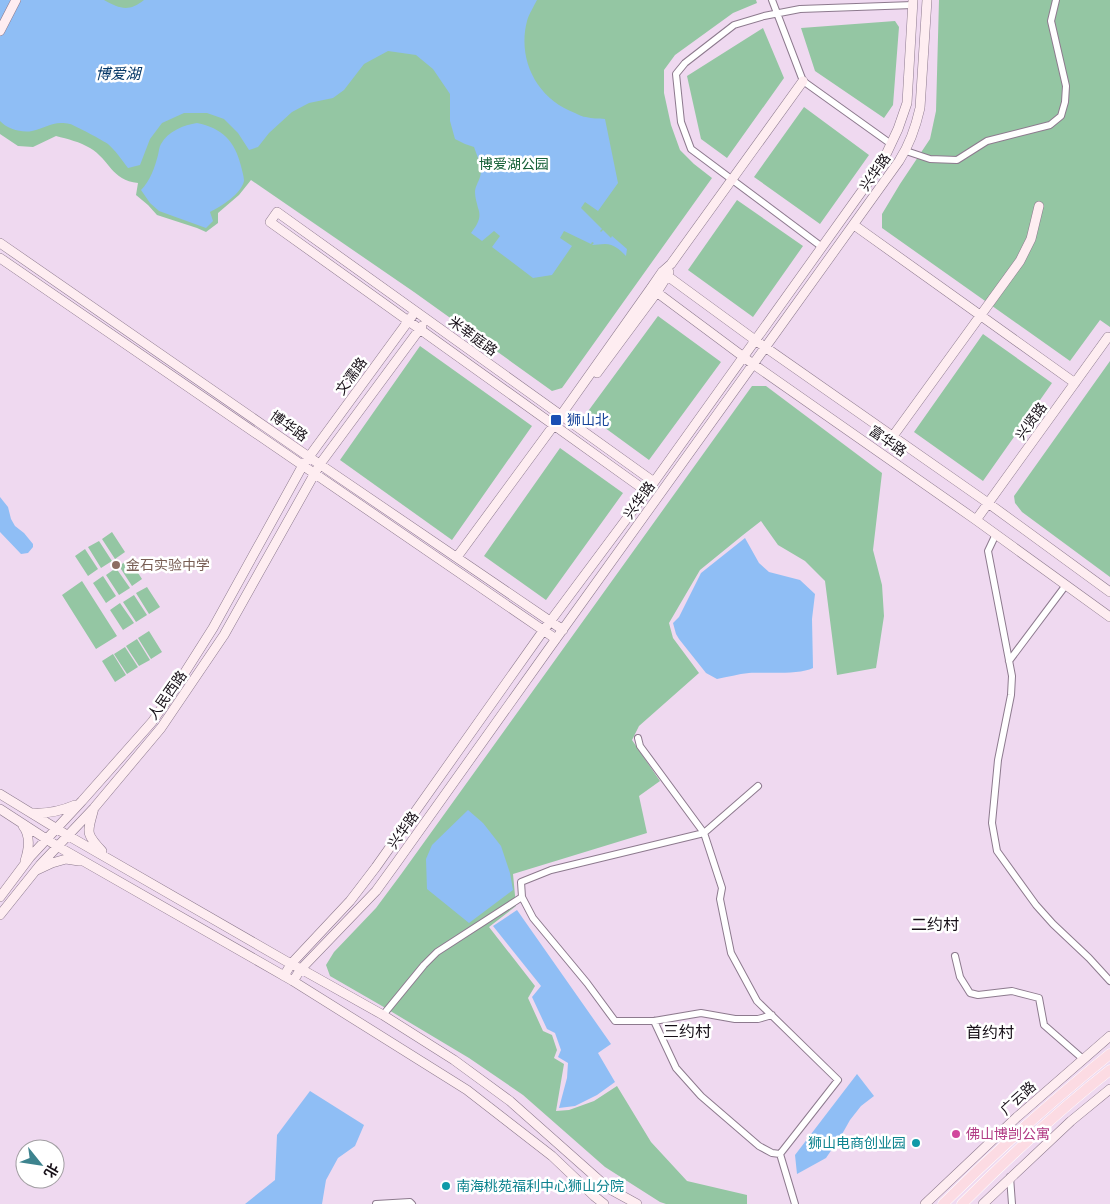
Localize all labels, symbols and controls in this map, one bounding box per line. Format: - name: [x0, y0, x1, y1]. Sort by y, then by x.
- water label: 博爱湖: [95, 64, 142, 82]
- street label: 兴华路: [856, 150, 894, 194]
- park label: 博爱湖公园: [479, 155, 549, 172]
- street label: 米莘庭路: [446, 312, 501, 359]
- street label: 文濡路: [331, 354, 370, 398]
- street label: 兴贤路: [1011, 399, 1050, 443]
- street label: 博华路: [267, 407, 311, 445]
- place label: 狮山北: [567, 411, 609, 428]
- marker: 狮山北: [549, 413, 563, 427]
- street label: 富华路: [866, 422, 910, 460]
- street label: 兴华路: [619, 478, 658, 522]
- place label: 金石实验中学: [126, 556, 210, 573]
- marker: 金石实验中学: [110, 559, 122, 571]
- street label: 人民西路: [144, 667, 190, 723]
- street label: 兴华路: [384, 808, 422, 852]
- district label: 二约村: [911, 914, 959, 933]
- district label: 三约村: [663, 1021, 711, 1040]
- district label: 首约村: [966, 1022, 1014, 1041]
- street label: 广云路: [996, 1077, 1039, 1118]
- place label: 佛山博剀公寓: [966, 1125, 1050, 1142]
- marker: 佛山博剀公寓: [950, 1128, 962, 1140]
- place label: 狮山电商创业园: [808, 1134, 906, 1151]
- marker: 狮山电商创业园: [910, 1137, 922, 1149]
- north arrow: [15, 1139, 65, 1189]
- text: 北: [41, 1160, 63, 1181]
- place label: 南海桃苑福利中心狮山分院: [456, 1177, 624, 1194]
- marker: 南海桃苑福利中心狮山分院: [440, 1180, 452, 1192]

